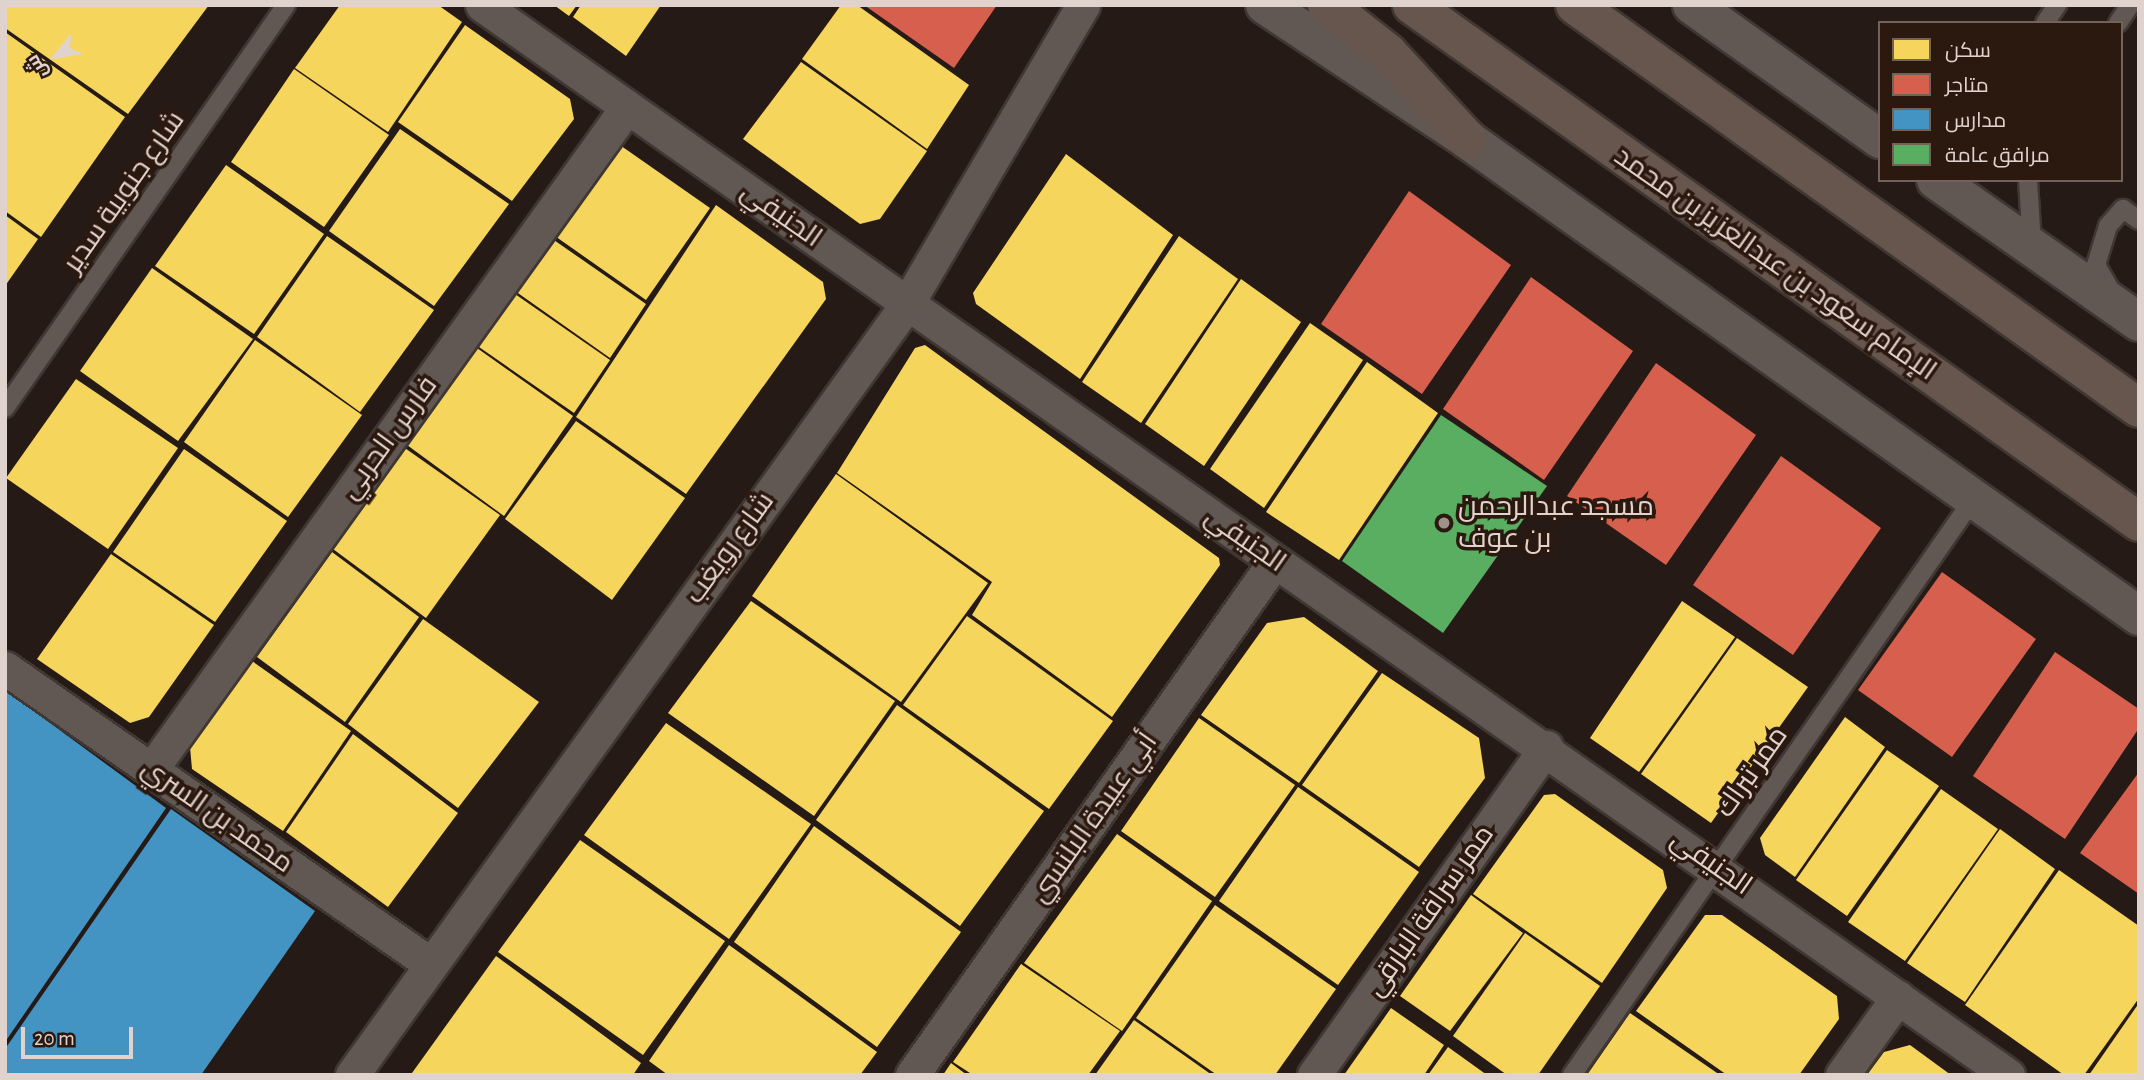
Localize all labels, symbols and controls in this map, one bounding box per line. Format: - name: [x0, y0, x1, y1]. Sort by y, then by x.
- north arrow: [21, 21, 91, 91]
- legend: [1878, 21, 2123, 182]
- text: سكن: [1945, 40, 1991, 61]
- text: ش: [23, 51, 52, 82]
- text: متاجر: [1945, 75, 1989, 96]
- street label: شارع جنوبية سدير: [56, 105, 192, 279]
- text: مدارس: [1945, 110, 2006, 131]
- street label: الإمام سعود بن عبدالعزيز بن محمد: [1608, 140, 1942, 388]
- text: مرافق عامة: [1945, 145, 2050, 166]
- street label: الجنيفي: [734, 175, 828, 255]
- street label: فارس الحربي: [333, 370, 445, 506]
- street label: شارع رويغب: [678, 486, 782, 610]
- place label: مسجد عبدالرحمن بن عوف: [1458, 490, 1654, 556]
- street label: الجنيفي: [1198, 500, 1292, 580]
- marker: مسجد عبدالرحمن بن عوف: [1436, 515, 1452, 531]
- street label: ممر تبراك: [1709, 720, 1795, 824]
- street label: أبي عبيدة البلنسي: [1023, 727, 1165, 909]
- street label: محمد بن السري: [135, 751, 299, 881]
- street label: ممر سراقة البارقي: [1358, 819, 1502, 1003]
- street label: الجنيفي: [1664, 823, 1758, 903]
- scale bar: [24, 1014, 136, 1058]
- text: 20 m: [34, 1028, 75, 1049]

